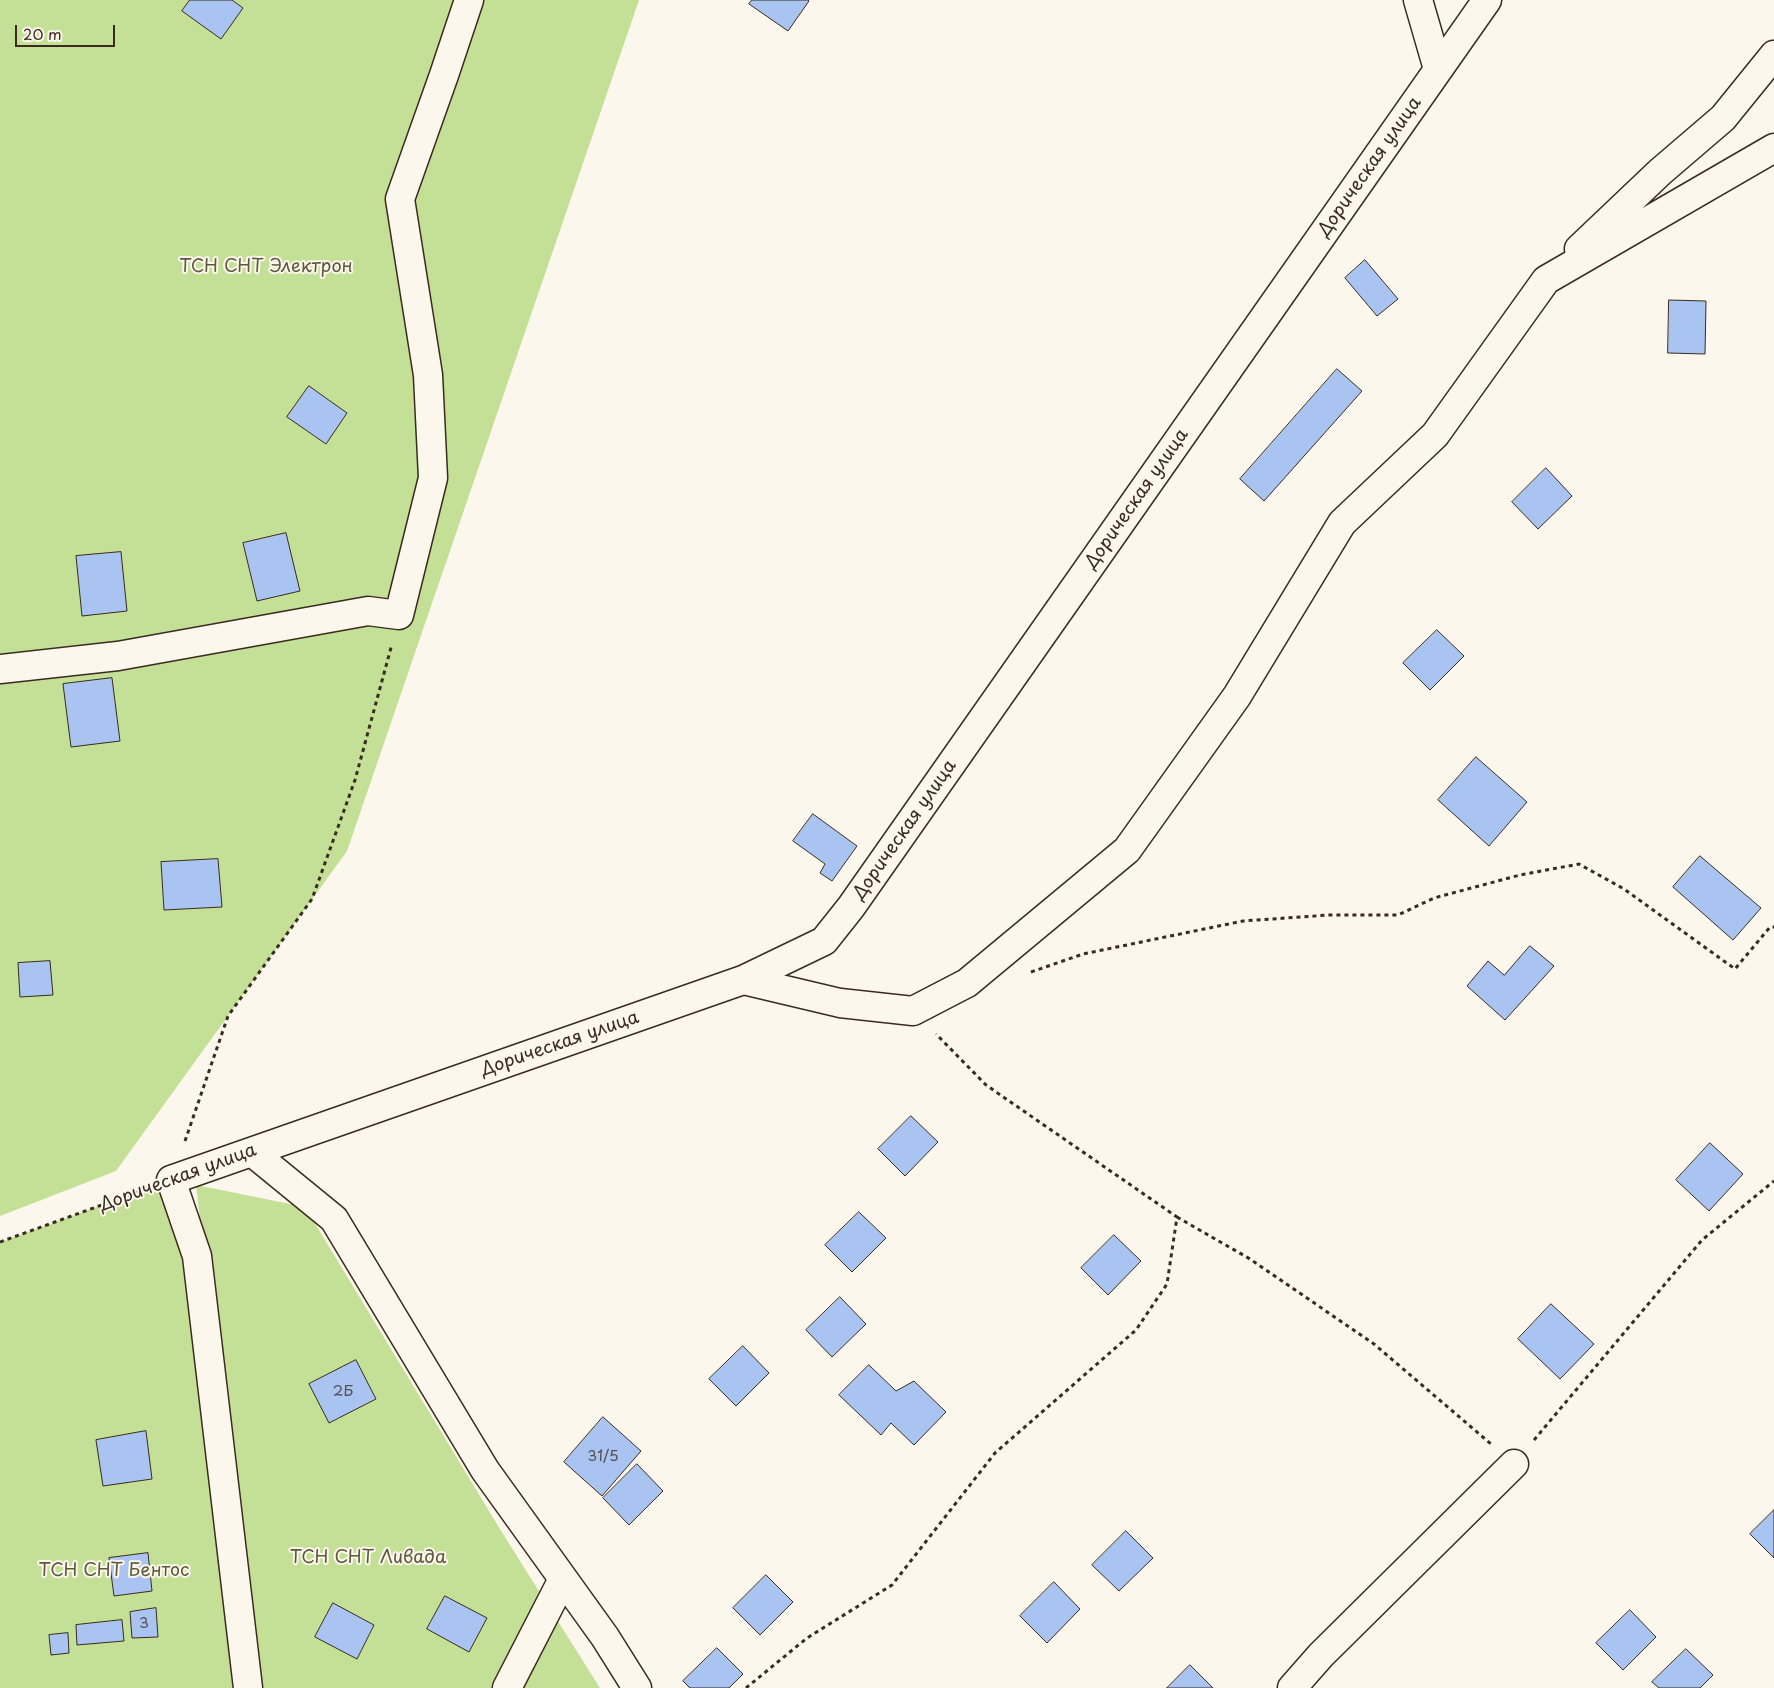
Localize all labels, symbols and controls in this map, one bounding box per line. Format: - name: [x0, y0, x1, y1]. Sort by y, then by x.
- scale bar: [18, 15, 118, 47]
- text: 20 m: [23, 22, 62, 45]
- street label: Дорическая улица: [1314, 93, 1426, 241]
- park label: ТСН СНТ Электрон: [179, 256, 353, 278]
- street label: Дорическая улица: [1081, 425, 1193, 573]
- street label: Дорическая улица: [849, 756, 961, 904]
- street label: Дорическая улица: [478, 1007, 642, 1081]
- street label: Дорическая улица: [96, 1140, 260, 1216]
- house number: 2Б: [333, 1383, 353, 1401]
- house number: 31/5: [587, 1448, 619, 1466]
- park label: ТСН СНТ Ливада: [290, 1547, 446, 1569]
- park label: ТСН СНТ Бентос: [39, 1560, 189, 1582]
- house number: 3: [139, 1615, 149, 1633]

